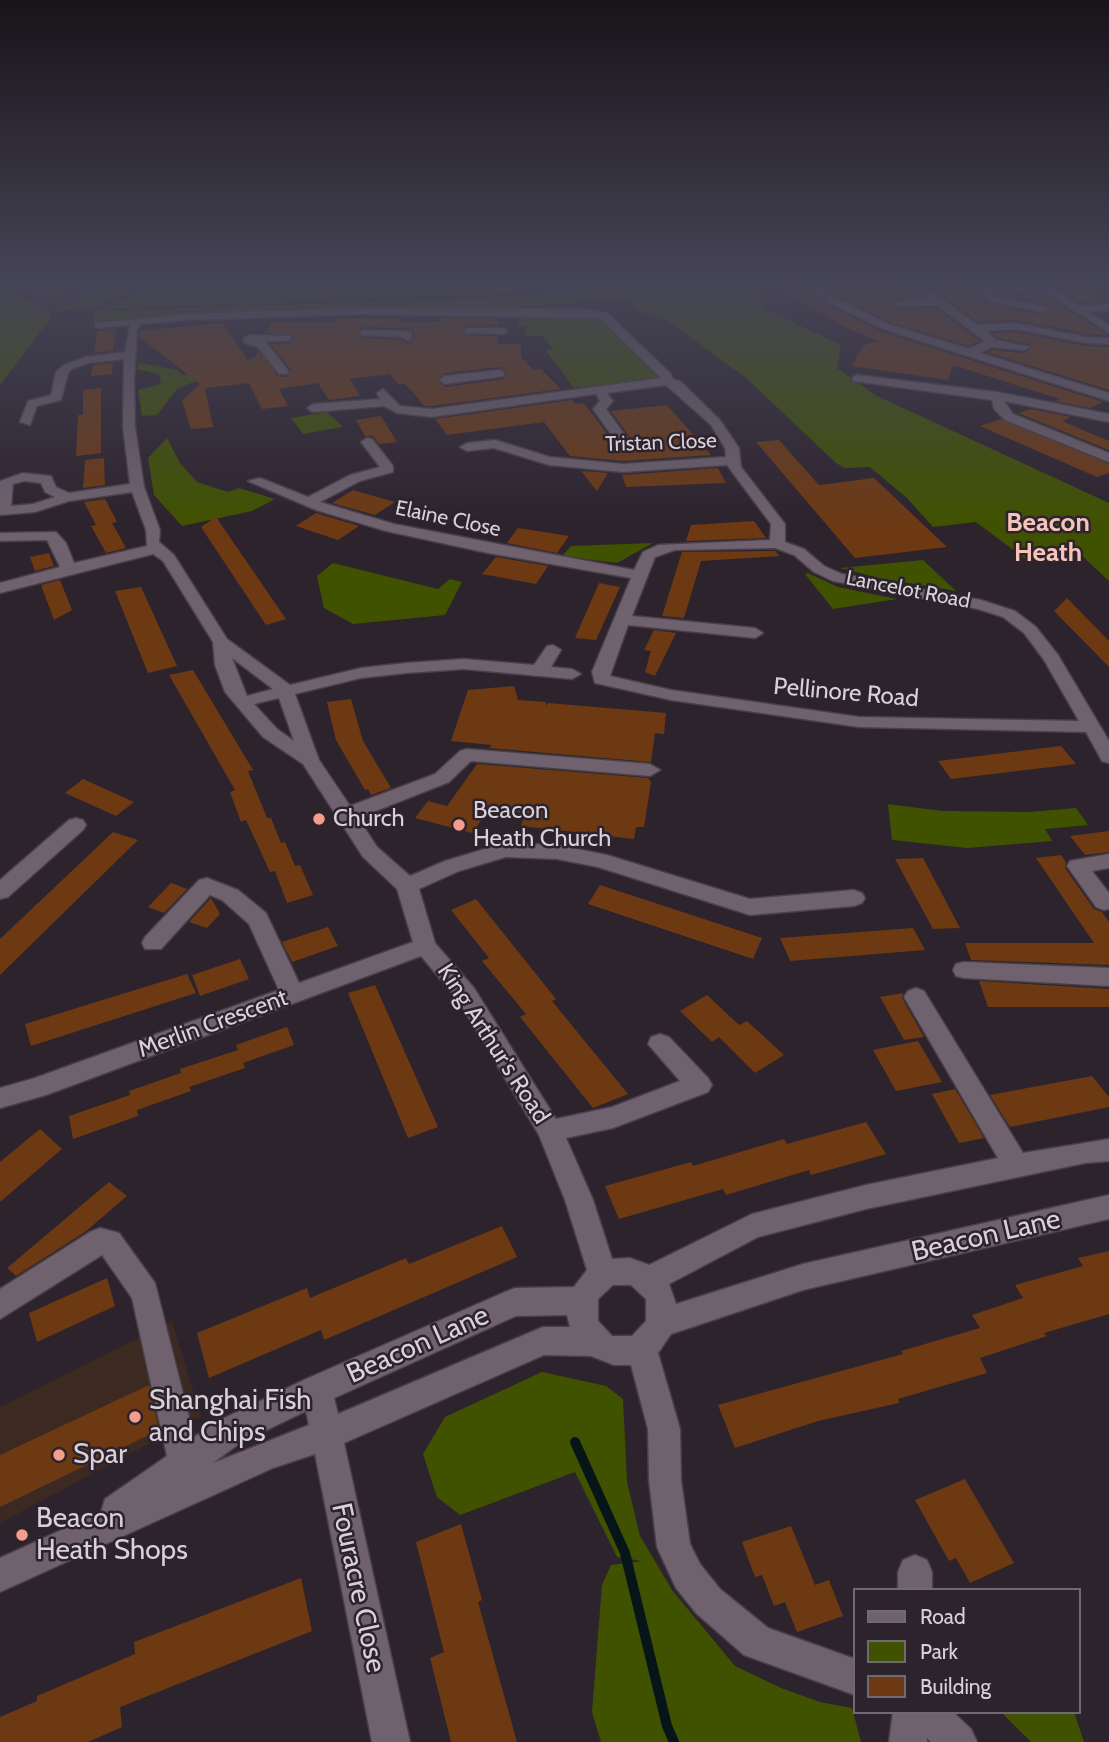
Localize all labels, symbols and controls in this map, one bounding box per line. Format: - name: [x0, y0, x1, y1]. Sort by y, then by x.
- street label: Tristan Close: [605, 428, 717, 458]
- street label: Elaine Close: [393, 496, 503, 542]
- district label: Beacon Heath: [1006, 507, 1090, 568]
- street label: Lancelot Road: [844, 566, 972, 614]
- street label: Pellinore Road: [772, 672, 920, 714]
- place label: Beacon Heath Church: [473, 797, 611, 853]
- place label: Church: [333, 805, 405, 833]
- marker: Church: [311, 811, 327, 827]
- marker: Beacon Heath Church: [451, 817, 467, 833]
- street label: King Arthur's Road: [431, 959, 555, 1129]
- street label: Merlin Crescent: [134, 984, 292, 1064]
- street label: Beacon Lane: [908, 1203, 1064, 1269]
- street label: Beacon Lane: [342, 1299, 494, 1391]
- place label: Shanghai Fish and Chips: [149, 1384, 311, 1450]
- marker: Shanghai Fish and Chips: [127, 1409, 143, 1425]
- place label: Spar: [73, 1438, 127, 1472]
- marker: Spar: [51, 1447, 67, 1463]
- street label: Fouracre Close: [324, 1500, 392, 1676]
- place label: Beacon Heath Shops: [36, 1502, 188, 1568]
- marker: Beacon Heath Shops: [14, 1527, 30, 1543]
- legend: [853, 1588, 1081, 1714]
- text: Road: [920, 1604, 966, 1629]
- text: Park: [920, 1639, 958, 1664]
- text: Building: [920, 1674, 991, 1699]

